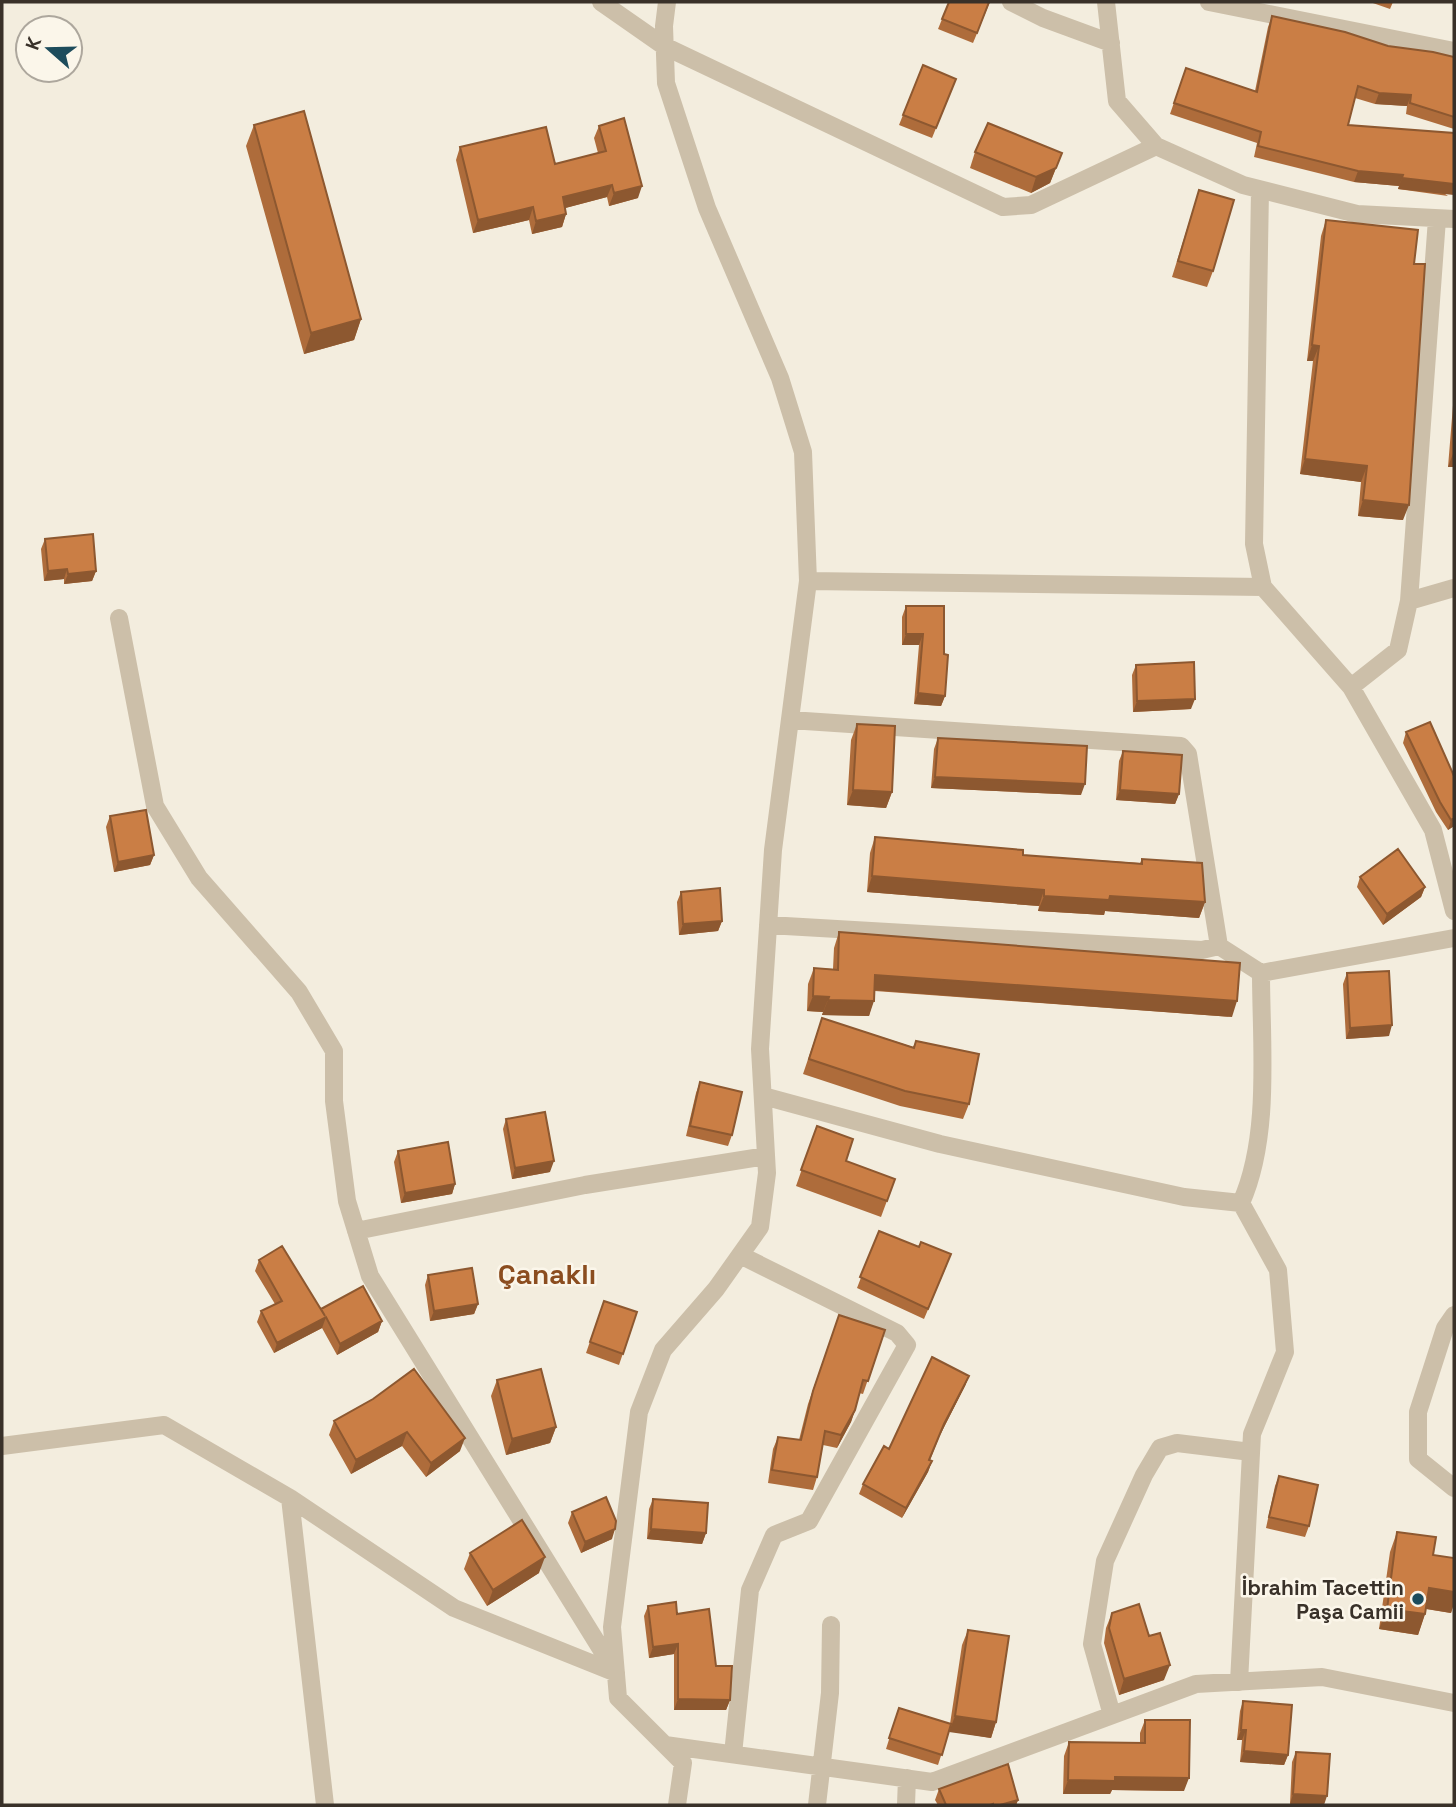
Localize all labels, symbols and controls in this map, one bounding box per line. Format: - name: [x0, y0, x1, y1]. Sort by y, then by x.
- north arrow: [14, 14, 84, 84]
- text: K: [20, 33, 47, 53]
- district label: Çanaklı: [498, 1256, 596, 1292]
- place label: İbrahim Tacettin Paşa Camii: [1242, 1574, 1404, 1625]
- marker: İbrahim Tacettin Paşa Camii: [1410, 1591, 1426, 1607]

